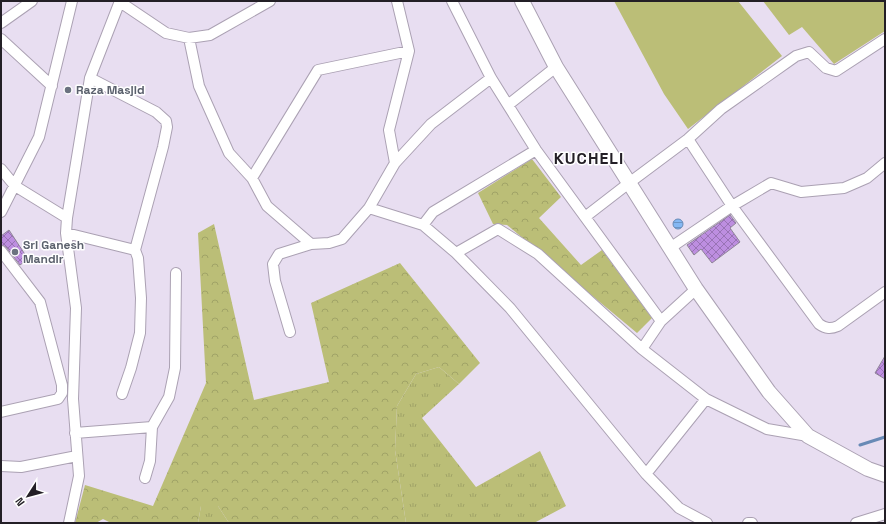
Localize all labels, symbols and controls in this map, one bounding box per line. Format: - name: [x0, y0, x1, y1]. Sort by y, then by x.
- place label: Raza Masjid: [76, 82, 145, 98]
- marker: Raza Masjid: [63, 85, 73, 95]
- district label: KUCHELI: [554, 148, 624, 169]
- place label: Sri Ganesh Mandir: [23, 237, 84, 267]
- marker: Sri Ganesh Mandir: [10, 247, 20, 257]
- north arrow: [8, 476, 48, 516]
- text: N: [12, 495, 28, 509]

